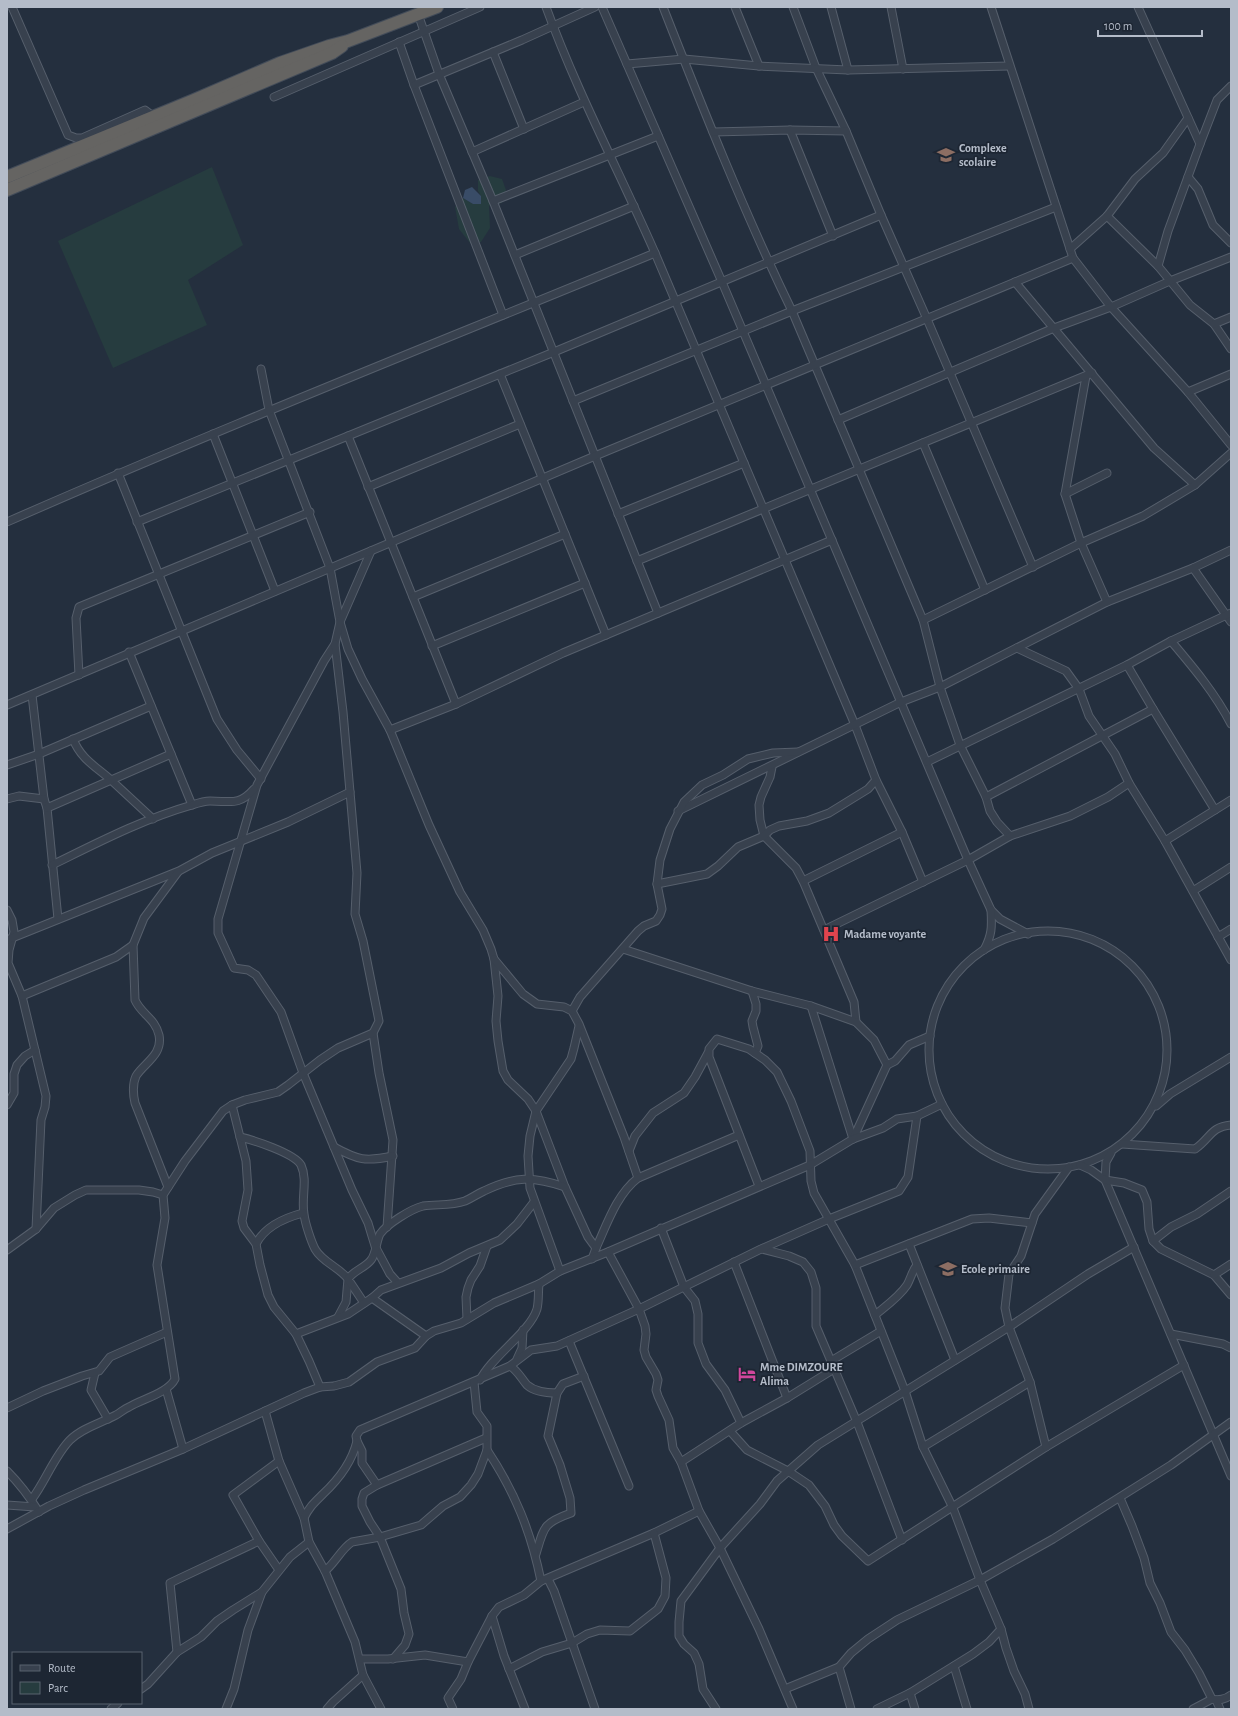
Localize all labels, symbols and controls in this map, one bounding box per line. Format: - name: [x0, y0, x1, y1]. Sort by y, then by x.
- scale bar: [1098, 12, 1202, 38]
- text: 100 m: [1104, 20, 1132, 32]
- place label: Complexe scolaire: [959, 142, 1007, 168]
- school or university icon: Complexe scolaire: [936, 145, 956, 165]
- hospital icon: Madame voyante: [821, 924, 841, 944]
- place label: Madame voyante: [844, 928, 927, 941]
- school or university icon: Ecole primaire: [938, 1259, 958, 1279]
- place label: Ecole primaire: [961, 1263, 1030, 1275]
- place label: Mme DIMZOURE Alima: [760, 1361, 843, 1387]
- hotel icon: Mme DIMZOURE Alima: [737, 1364, 757, 1384]
- legend: [12, 1652, 142, 1704]
- text: Route: [48, 1662, 75, 1674]
- text: Parc: [48, 1682, 68, 1694]

